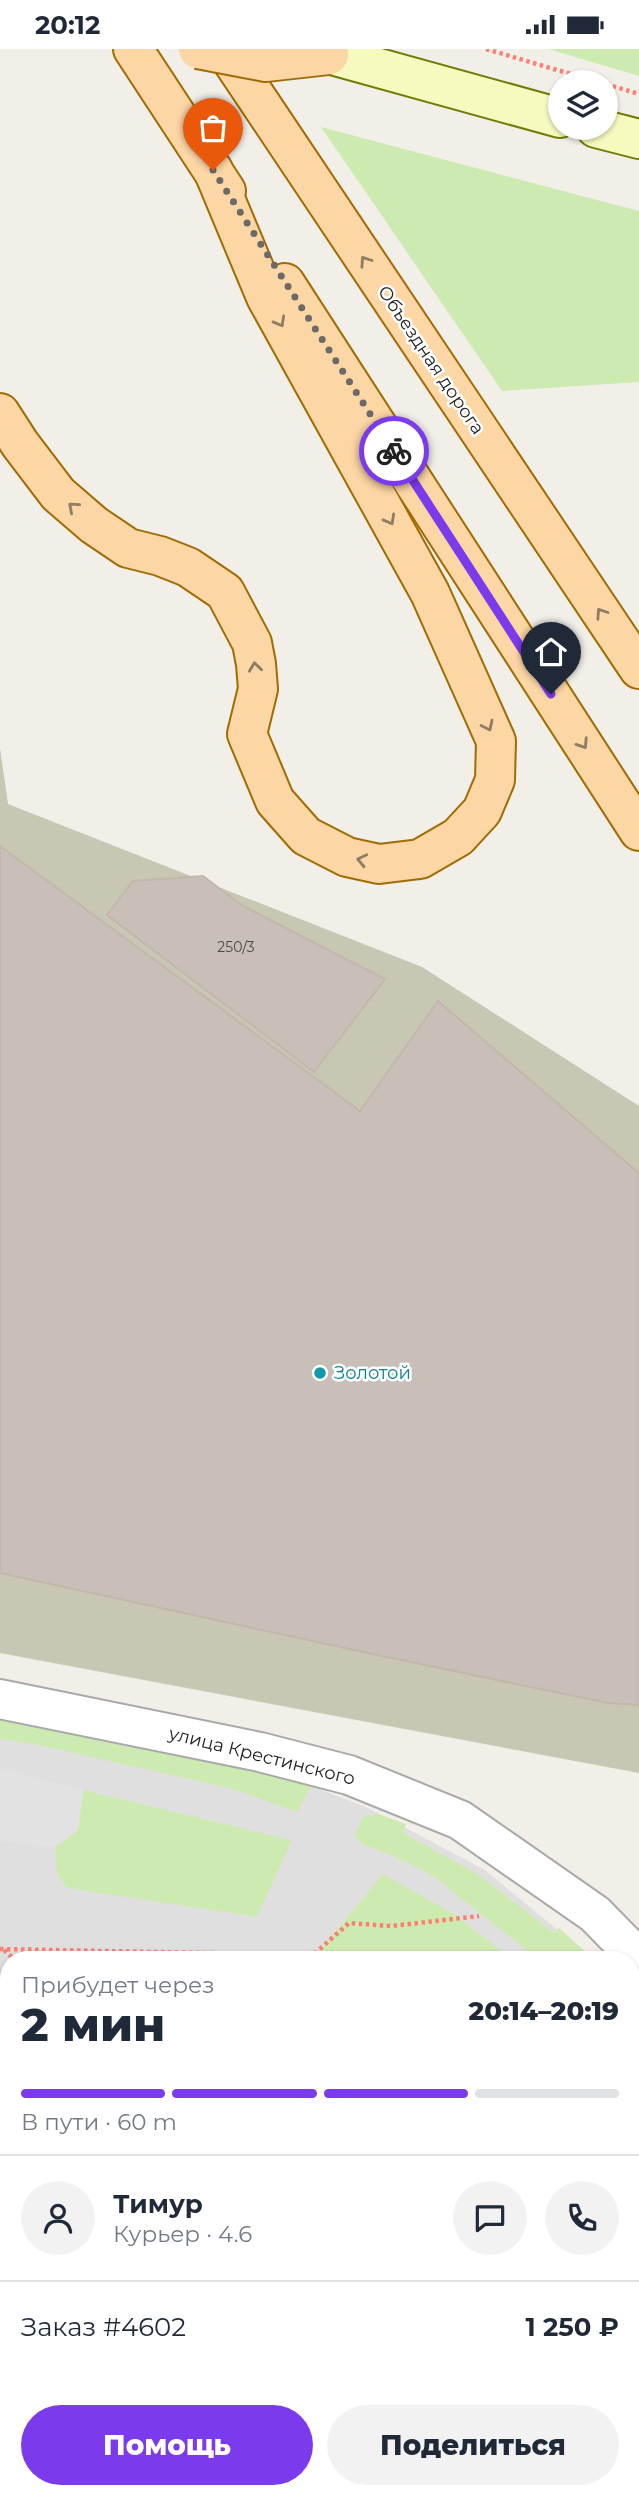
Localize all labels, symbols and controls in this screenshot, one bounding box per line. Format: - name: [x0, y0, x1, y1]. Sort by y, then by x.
- text: 20:12: [35, 9, 100, 41]
- map controls: [548, 70, 618, 140]
- button: layers: [548, 70, 618, 140]
- pin: [183, 98, 243, 170]
- icon: bag: [194, 109, 232, 147]
- one-way arrow: [360, 256, 373, 269]
- street label: Объездная дорога: [373, 281, 489, 439]
- one-way arrow: [272, 314, 285, 327]
- courier: [359, 416, 429, 486]
- icon: bike: [375, 432, 413, 470]
- one-way arrow: [69, 503, 82, 515]
- one-way arrow: [382, 513, 396, 526]
- one-way arrow: [596, 607, 609, 620]
- pin: [521, 622, 581, 694]
- icon: home: [532, 633, 570, 671]
- one-way arrow: [248, 661, 263, 673]
- one-way arrow: [480, 718, 494, 731]
- one-way arrow: [575, 736, 587, 749]
- one-way arrow: [357, 854, 369, 868]
- house number: 250/3: [217, 938, 255, 956]
- place label: Золотой: [334, 1362, 411, 1384]
- marker: Золотой: [312, 1365, 328, 1381]
- street label: улица Крестинского: [166, 1722, 357, 1790]
- text: Прибудет через: [21, 1971, 215, 1999]
- text: 20:14–20:19: [469, 1995, 619, 2027]
- text: 2 мин: [21, 1996, 165, 2053]
- text: В пути · 60 m: [21, 2108, 177, 2136]
- button: person: [21, 2181, 95, 2255]
- button: chat: [453, 2181, 527, 2255]
- button: phone: [545, 2181, 619, 2255]
- text: Тимур: [113, 2188, 203, 2220]
- text: Курьер · 4.6: [113, 2220, 252, 2248]
- text: Заказ #4602: [21, 2311, 186, 2343]
- text: 1 250 ₽: [525, 2311, 619, 2343]
- button: Помощь: [21, 2405, 313, 2485]
- button: Поделиться: [327, 2405, 619, 2485]

